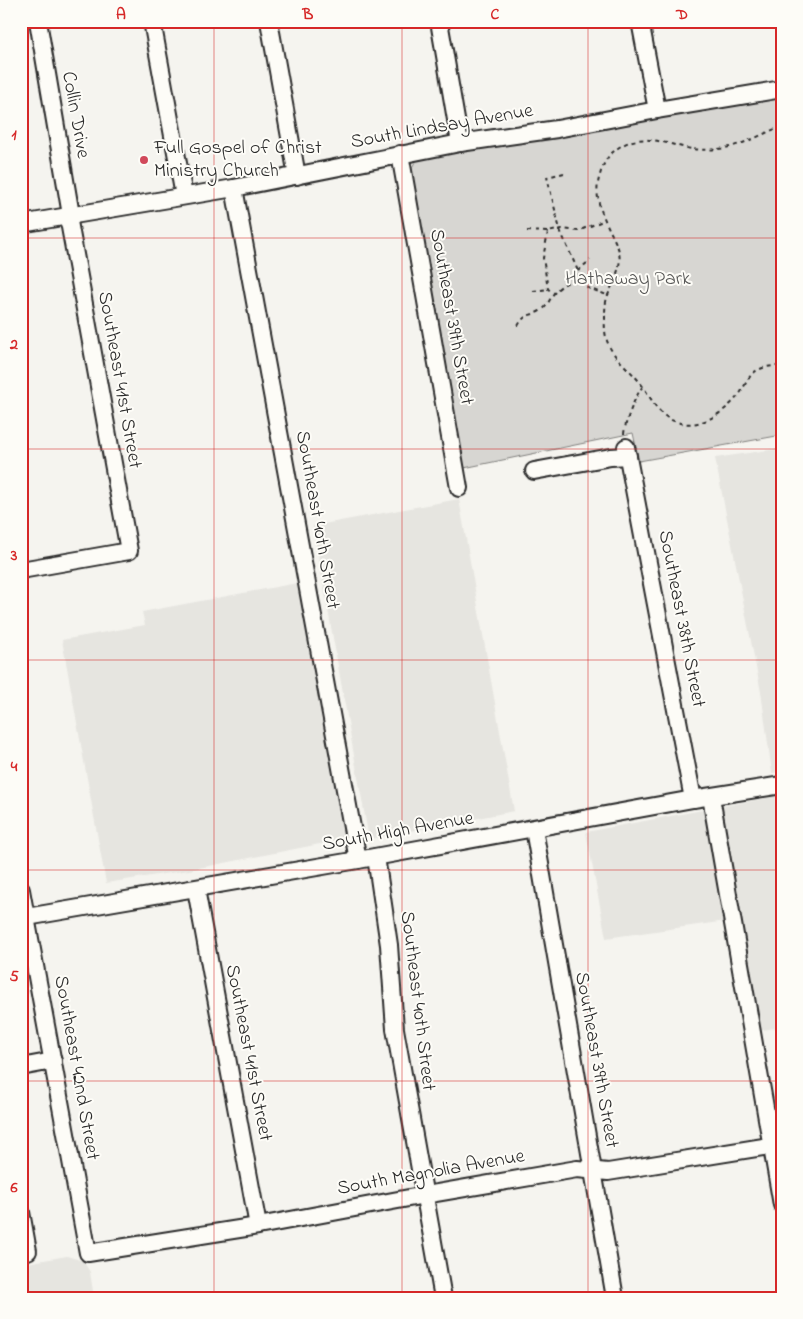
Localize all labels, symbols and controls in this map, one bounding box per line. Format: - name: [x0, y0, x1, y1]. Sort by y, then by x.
- text: A: [116, 3, 126, 27]
- text: B: [302, 3, 314, 27]
- text: C: [491, 3, 500, 27]
- text: D: [675, 3, 688, 27]
- street label: Collin Drive: [53, 69, 97, 161]
- street label: South Lindsay Avenue: [348, 97, 536, 157]
- text: 1: [11, 123, 17, 147]
- place label: Full Gospel of Christ Ministry Church: [153, 134, 322, 186]
- marker: Full Gospel of Christ Ministry Church: [138, 154, 150, 166]
- street label: Southeast 39th Street: [421, 227, 481, 408]
- park label: Hathaway Park: [565, 265, 691, 294]
- street label: Southeast 41st Street: [89, 289, 149, 471]
- text: 2: [9, 333, 18, 357]
- street label: Southeast 40th Street: [287, 428, 347, 612]
- street label: Southeast 38th Street: [650, 528, 712, 710]
- text: 3: [10, 544, 18, 568]
- text: 4: [10, 755, 18, 779]
- street label: South High Avenue: [320, 804, 476, 861]
- street label: Southeast 40th Street: [392, 909, 442, 1093]
- street label: Southeast 41st Street: [217, 962, 279, 1144]
- text: 5: [9, 965, 19, 989]
- street label: Southeast 39th Street: [566, 970, 626, 1151]
- street label: Southeast 42nd Street: [45, 973, 107, 1163]
- street label: South Magnolia Avenue: [335, 1142, 527, 1205]
- text: 6: [9, 1176, 18, 1200]

